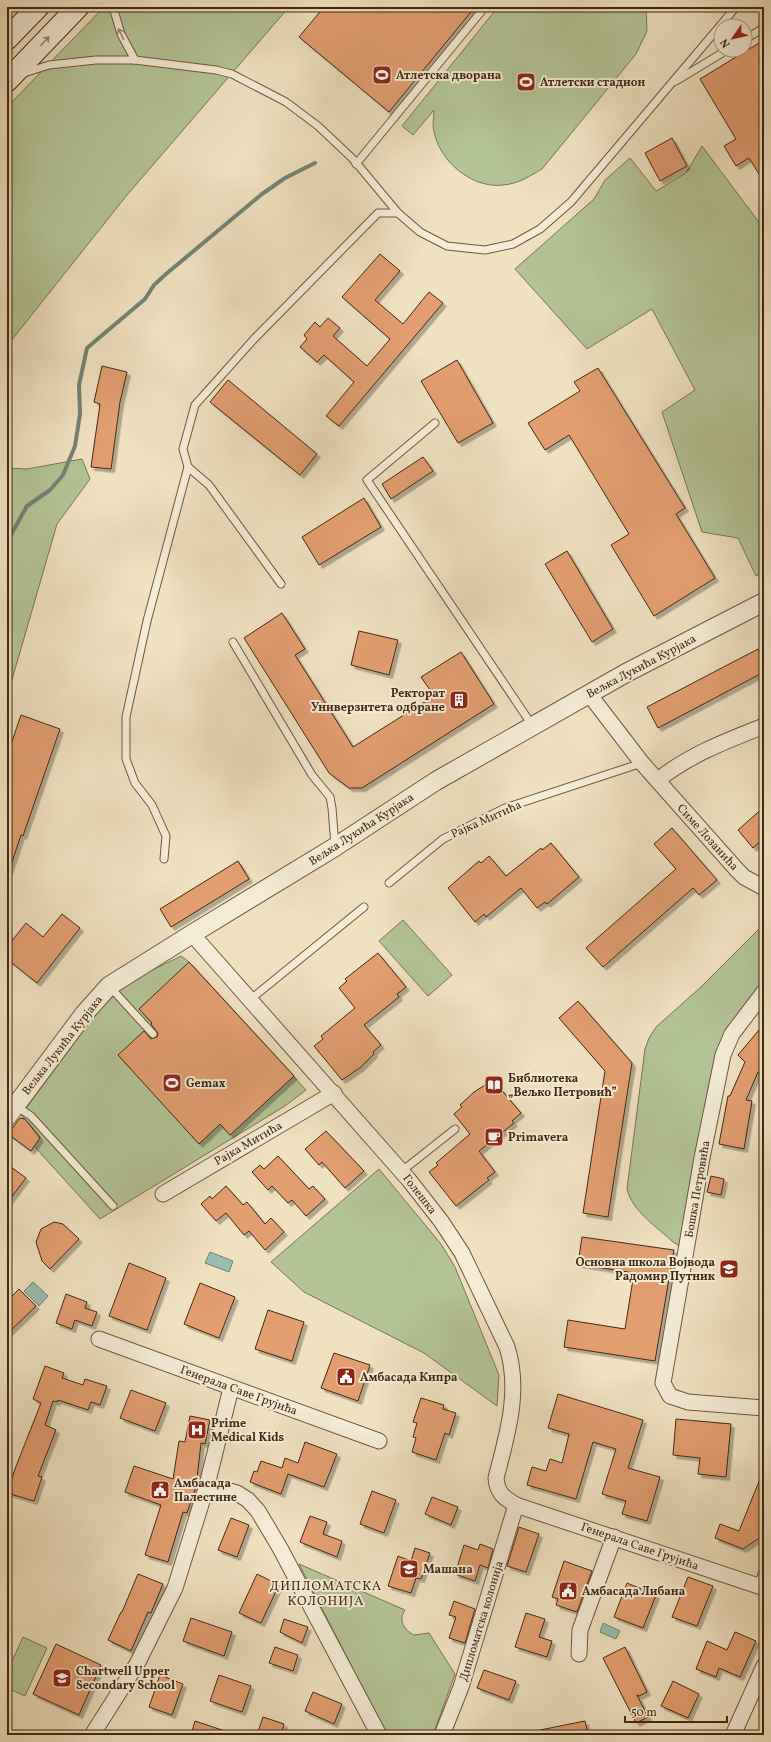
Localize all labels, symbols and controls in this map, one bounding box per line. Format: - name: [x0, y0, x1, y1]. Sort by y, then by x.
- north arrow: [713, 18, 753, 58]
- one-way arrow: [117, 29, 125, 41]
- text: N: [717, 35, 734, 50]
- one-way arrow: [40, 36, 50, 46]
- sports icon: Атлетска дворана: [371, 64, 393, 86]
- place label: Атлетска дворана: [396, 68, 502, 84]
- sports icon: Атлетски стадион: [515, 71, 537, 93]
- place label: Атлетски стадион: [540, 75, 646, 91]
- street label: Вељка Лукића Курјака: [584, 631, 699, 703]
- place label: Ректорат Универзитета одбране: [311, 686, 445, 716]
- building icon: Ректорат Универзитета одбране: [448, 689, 470, 711]
- street label: Вељка Лукића Курјака: [306, 790, 417, 870]
- street label: Рајка Митића: [448, 797, 524, 843]
- street label: Симе Лозанића: [673, 801, 742, 875]
- street label: Вељка Лукића Курјака: [19, 992, 107, 1099]
- place label: Библиотека „Вељко Петровић”: [508, 1071, 617, 1101]
- sports icon: Gemax: [161, 1072, 183, 1094]
- library icon: Библиотека „Вељко Петровић”: [483, 1074, 505, 1096]
- place label: Gemax: [186, 1076, 226, 1092]
- street label: Рајка Митића: [212, 1118, 285, 1170]
- cafe icon: Primavera: [483, 1126, 505, 1148]
- place label: Primavera: [508, 1130, 569, 1146]
- street label: Бошка Петровића: [682, 1139, 714, 1239]
- street label: Голешка: [398, 1171, 440, 1218]
- place label: Основна школа Војвода Радомир Путник: [575, 1255, 715, 1285]
- school or university icon: Основна школа Војвода Радомир Путник: [718, 1258, 740, 1280]
- street label: Генерала Саве Грујића: [178, 1362, 300, 1420]
- public building icon: Амбасада Кипра: [335, 1366, 357, 1388]
- place label: Амбасада Кипра: [360, 1370, 458, 1386]
- place label: Prime Medical Kids: [211, 1416, 285, 1446]
- hospital icon: Prime Medical Kids: [186, 1419, 208, 1441]
- place label: Амбасада Палестине: [174, 1476, 237, 1506]
- public building icon: Амбасада Палестине: [149, 1479, 171, 1501]
- street label: Генерала Саве Грујића: [579, 1519, 701, 1575]
- school or university icon: Машана: [398, 1558, 420, 1580]
- street label: Дипломатска колонија: [456, 1559, 508, 1683]
- place label: Машана: [423, 1562, 473, 1578]
- district label: ДИПЛОМАТСКА КОЛОНИЈА: [270, 1578, 382, 1611]
- public building icon: Амбасада Либана: [557, 1580, 579, 1602]
- place label: Амбасада Либана: [582, 1584, 686, 1600]
- place label: Chartwell Upper Secondary School: [76, 1664, 175, 1694]
- school or university icon: Chartwell Upper Secondary School: [51, 1667, 73, 1689]
- scale bar: [625, 1698, 727, 1724]
- text: 50 m: [631, 1705, 657, 1721]

